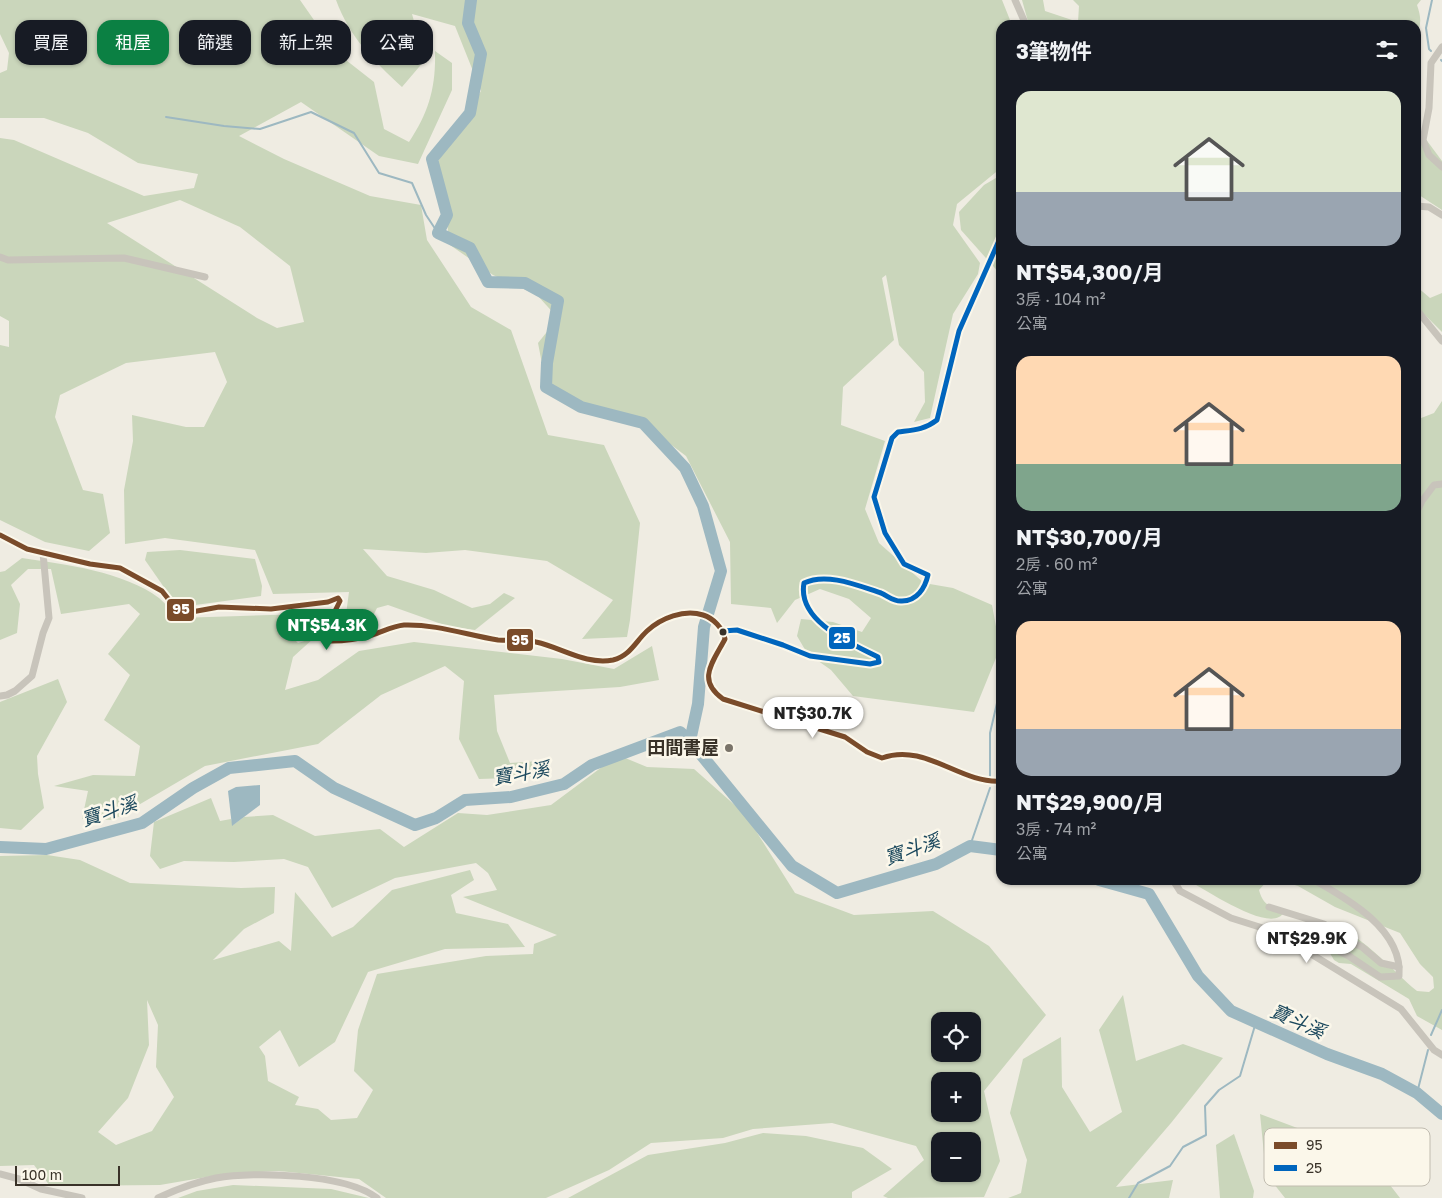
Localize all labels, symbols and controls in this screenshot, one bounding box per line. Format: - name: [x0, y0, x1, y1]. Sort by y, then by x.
- chip: 買屋: [15, 20, 87, 65]
- chip: 租屋: [97, 20, 169, 65]
- chip: 篩選: [179, 20, 251, 65]
- chip: 新上架: [261, 20, 351, 65]
- chip: 公寓: [361, 20, 433, 65]
- icon: filters: [1373, 36, 1401, 64]
- text: 3筆物件: [1016, 38, 1092, 64]
- icon: home: [1164, 124, 1254, 214]
- text: NT$54,300/月: [1016, 259, 1164, 285]
- text: 3房 · 104 m²: [1016, 289, 1106, 309]
- text: 公寓: [1016, 313, 1048, 333]
- icon: home: [1164, 389, 1254, 479]
- text: NT$30,700/月: [1016, 524, 1163, 550]
- text: 2房 · 60 m²: [1016, 554, 1098, 574]
- text: 公寓: [1016, 578, 1048, 598]
- line badge: 95: [166, 598, 195, 622]
- text: 95: [172, 600, 190, 617]
- pin: NT$54.3K: [275, 608, 379, 651]
- text: NT$54.3K: [287, 615, 367, 635]
- line badge: 25: [828, 626, 856, 650]
- unlabelled marker: [718, 627, 728, 637]
- line badge: 95: [506, 628, 534, 652]
- text: 25: [833, 629, 851, 646]
- text: 95: [511, 631, 529, 648]
- icon: home: [1164, 654, 1254, 744]
- pin: NT$30.7K: [761, 696, 865, 739]
- text: NT$30.7K: [774, 703, 852, 723]
- place label: 田間書屋: [647, 736, 719, 758]
- marker: 田間書屋: [723, 742, 735, 754]
- water label: 寶斗溪: [491, 756, 554, 789]
- text: NT$29,900/月: [1016, 789, 1164, 815]
- water label: 寶斗溪: [78, 790, 142, 830]
- text: 3房 · 74 m²: [1016, 819, 1096, 839]
- water label: 寶斗溪: [881, 827, 945, 869]
- text: 公寓: [1016, 843, 1048, 863]
- pin: NT$29.9K: [1255, 922, 1359, 964]
- text: NT$29.9K: [1267, 928, 1347, 948]
- water label: 寶斗溪: [1267, 998, 1332, 1044]
- map controls: [931, 1012, 981, 1182]
- button: locate: [931, 1012, 981, 1062]
- button: +: [931, 1072, 981, 1122]
- legend: [1264, 1128, 1430, 1186]
- button: −: [931, 1132, 981, 1182]
- text: 95: [1306, 1136, 1323, 1153]
- text: 25: [1306, 1159, 1322, 1176]
- scale bar: [15, 1163, 120, 1186]
- text: 100 m: [22, 1166, 62, 1183]

